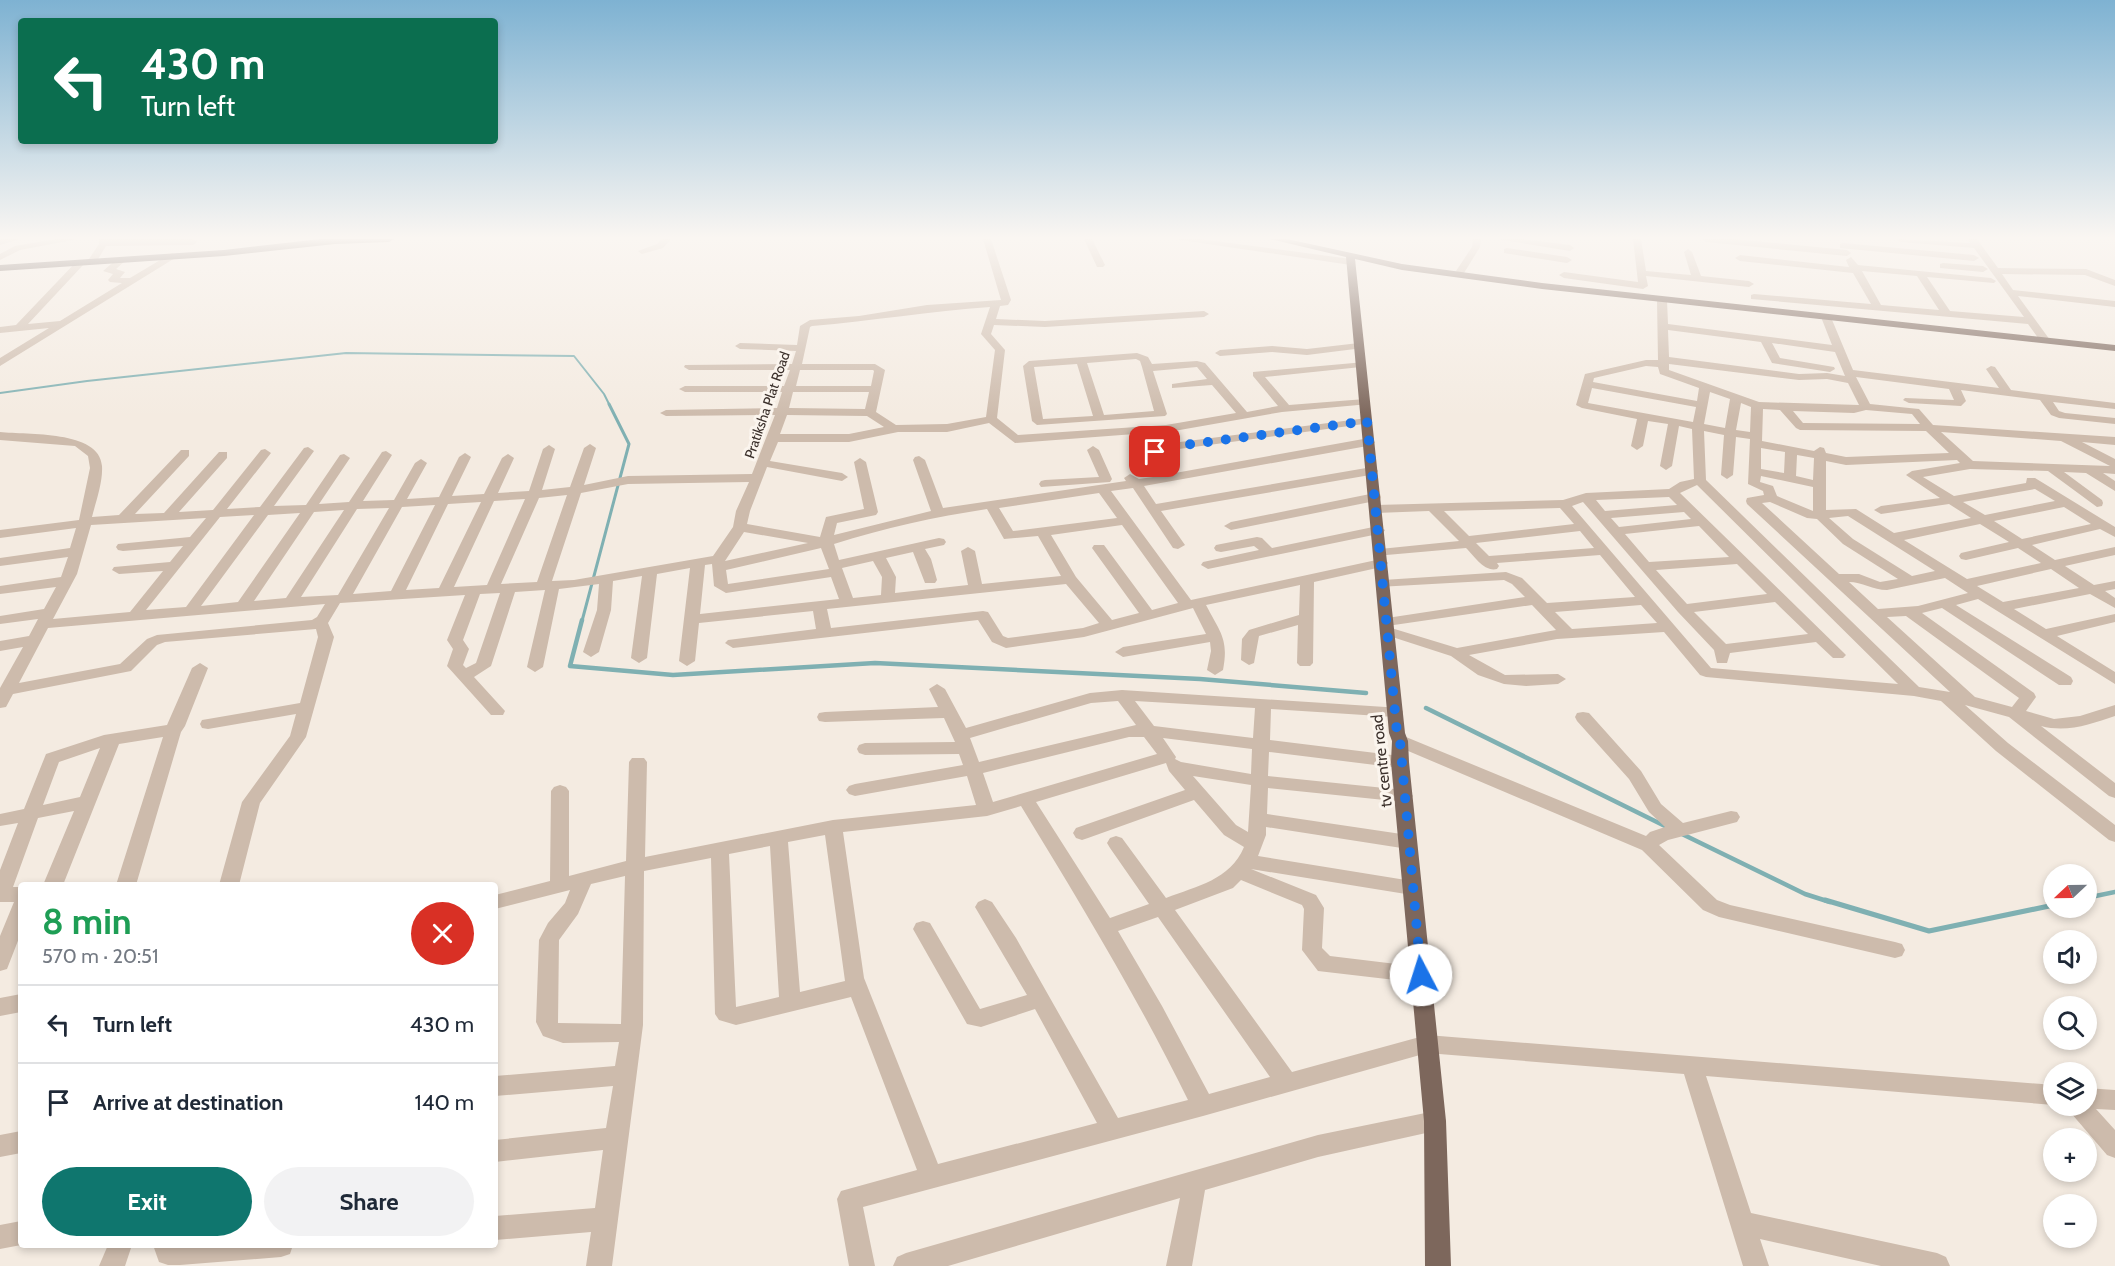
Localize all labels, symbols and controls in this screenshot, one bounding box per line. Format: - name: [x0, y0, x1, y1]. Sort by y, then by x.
- text: 430 m: [141, 38, 265, 90]
- icon: left: [42, 42, 120, 120]
- text: Turn left: [141, 90, 235, 123]
- street label: Pratiksha Plat Road: [740, 349, 794, 461]
- pin: [1129, 426, 1180, 477]
- icon: arrive: [1138, 435, 1171, 468]
- street label: tv centre road: [1367, 714, 1396, 808]
- north arrow: [2043, 864, 2097, 918]
- map controls: [2043, 864, 2097, 1248]
- text: 8 min: [42, 899, 132, 943]
- button: close: [411, 902, 474, 965]
- button: sound: [2043, 930, 2097, 984]
- position arrow: [1389, 943, 1453, 1007]
- text: 570 m · 20:51: [42, 944, 158, 968]
- button: search: [2043, 996, 2097, 1050]
- icon: left: [42, 1008, 75, 1041]
- text: Turn left: [93, 1011, 172, 1038]
- text: 430 m: [410, 1011, 474, 1038]
- button: layers: [2043, 1062, 2097, 1116]
- icon: arrive: [42, 1086, 75, 1119]
- text: Arrive at destination: [93, 1089, 283, 1116]
- text: 140 m: [415, 1089, 474, 1116]
- button: +: [2043, 1128, 2097, 1182]
- button: Exit: [42, 1167, 252, 1236]
- button: Share: [264, 1167, 474, 1236]
- button: −: [2043, 1194, 2097, 1248]

